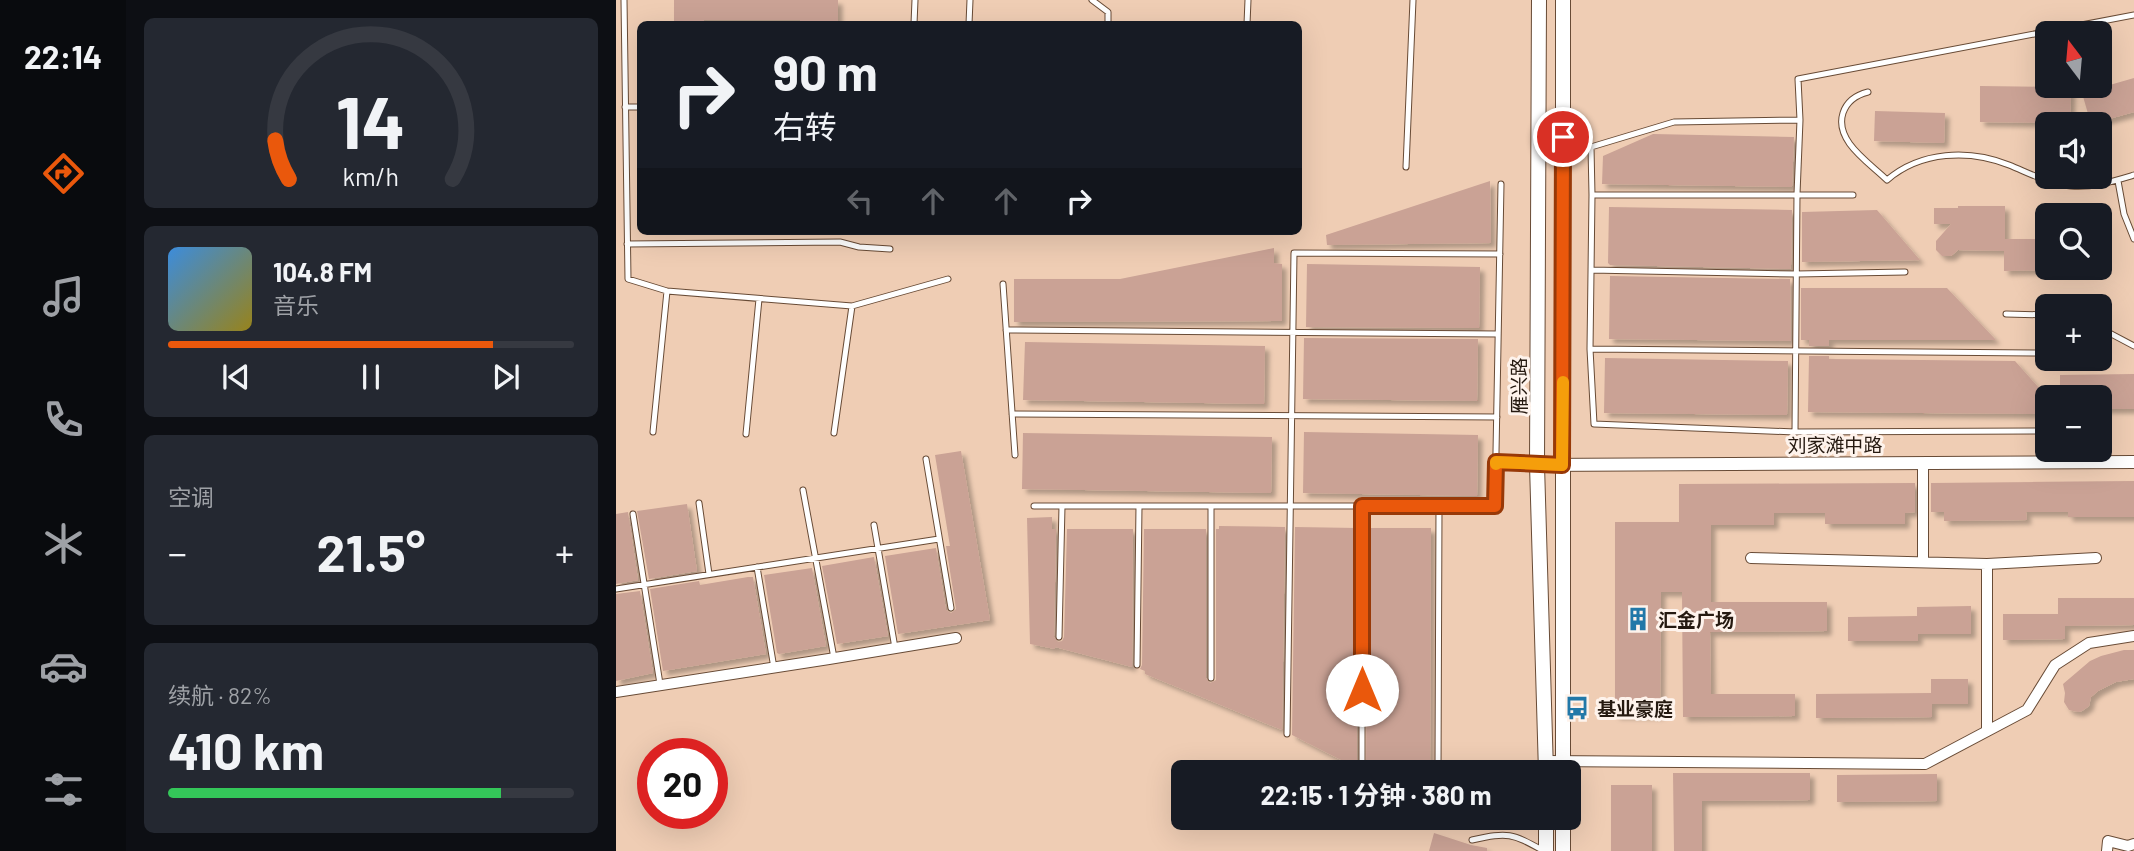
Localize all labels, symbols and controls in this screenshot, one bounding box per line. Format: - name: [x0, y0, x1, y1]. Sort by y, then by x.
- north arrow: [2035, 21, 2112, 98]
- map controls: [2035, 21, 2112, 462]
- text: 22:14: [24, 37, 102, 75]
- text: 90 m: [773, 42, 878, 101]
- icon: right: [658, 49, 749, 140]
- text: 14: [336, 77, 406, 165]
- text: 右转: [773, 107, 837, 145]
- pin: [1533, 107, 1593, 167]
- button: sound: [2035, 112, 2112, 189]
- icon: arrive: [1544, 118, 1582, 156]
- icon: directions: [39, 149, 88, 198]
- text: km/h: [343, 161, 399, 191]
- icon: left: [841, 182, 879, 220]
- icon: ahead: [914, 182, 952, 220]
- icon: ahead: [987, 182, 1025, 220]
- icon: right: [1060, 182, 1098, 220]
- button: search: [2035, 203, 2112, 280]
- text: 104.8 FM: [273, 256, 372, 287]
- icon: music: [39, 272, 88, 321]
- text: 音乐: [273, 291, 319, 319]
- button: +: [2035, 294, 2112, 371]
- street label: 雁兴路: [1507, 357, 1530, 415]
- icon: previous: [217, 358, 255, 396]
- icon: pause: [352, 358, 390, 396]
- icon: next: [487, 358, 525, 396]
- button: −: [2035, 385, 2112, 462]
- icon: phone: [39, 395, 88, 444]
- street label: 刘家滩中路: [1787, 433, 1883, 456]
- text: 空调: [168, 483, 214, 511]
- icon: climate: [39, 519, 88, 568]
- text: 21.5°: [317, 520, 425, 582]
- text: −: [168, 529, 187, 575]
- text: +: [555, 529, 574, 575]
- building icon: 汇金广场: [1624, 605, 1652, 633]
- place label: 汇金广场: [1658, 608, 1734, 631]
- icon: car: [39, 642, 88, 691]
- position arrow: [1325, 653, 1399, 727]
- text: 续航 · 82%: [168, 681, 272, 709]
- bus stop icon: 基业豪庭: [1563, 694, 1591, 722]
- place label: 基业豪庭: [1597, 697, 1673, 720]
- text: 410 km: [168, 718, 324, 780]
- speed limit sign: 20: [637, 738, 728, 829]
- icon: filters: [39, 765, 88, 814]
- text: 22:15 · 1 分钟 · 380 m: [1260, 779, 1492, 810]

